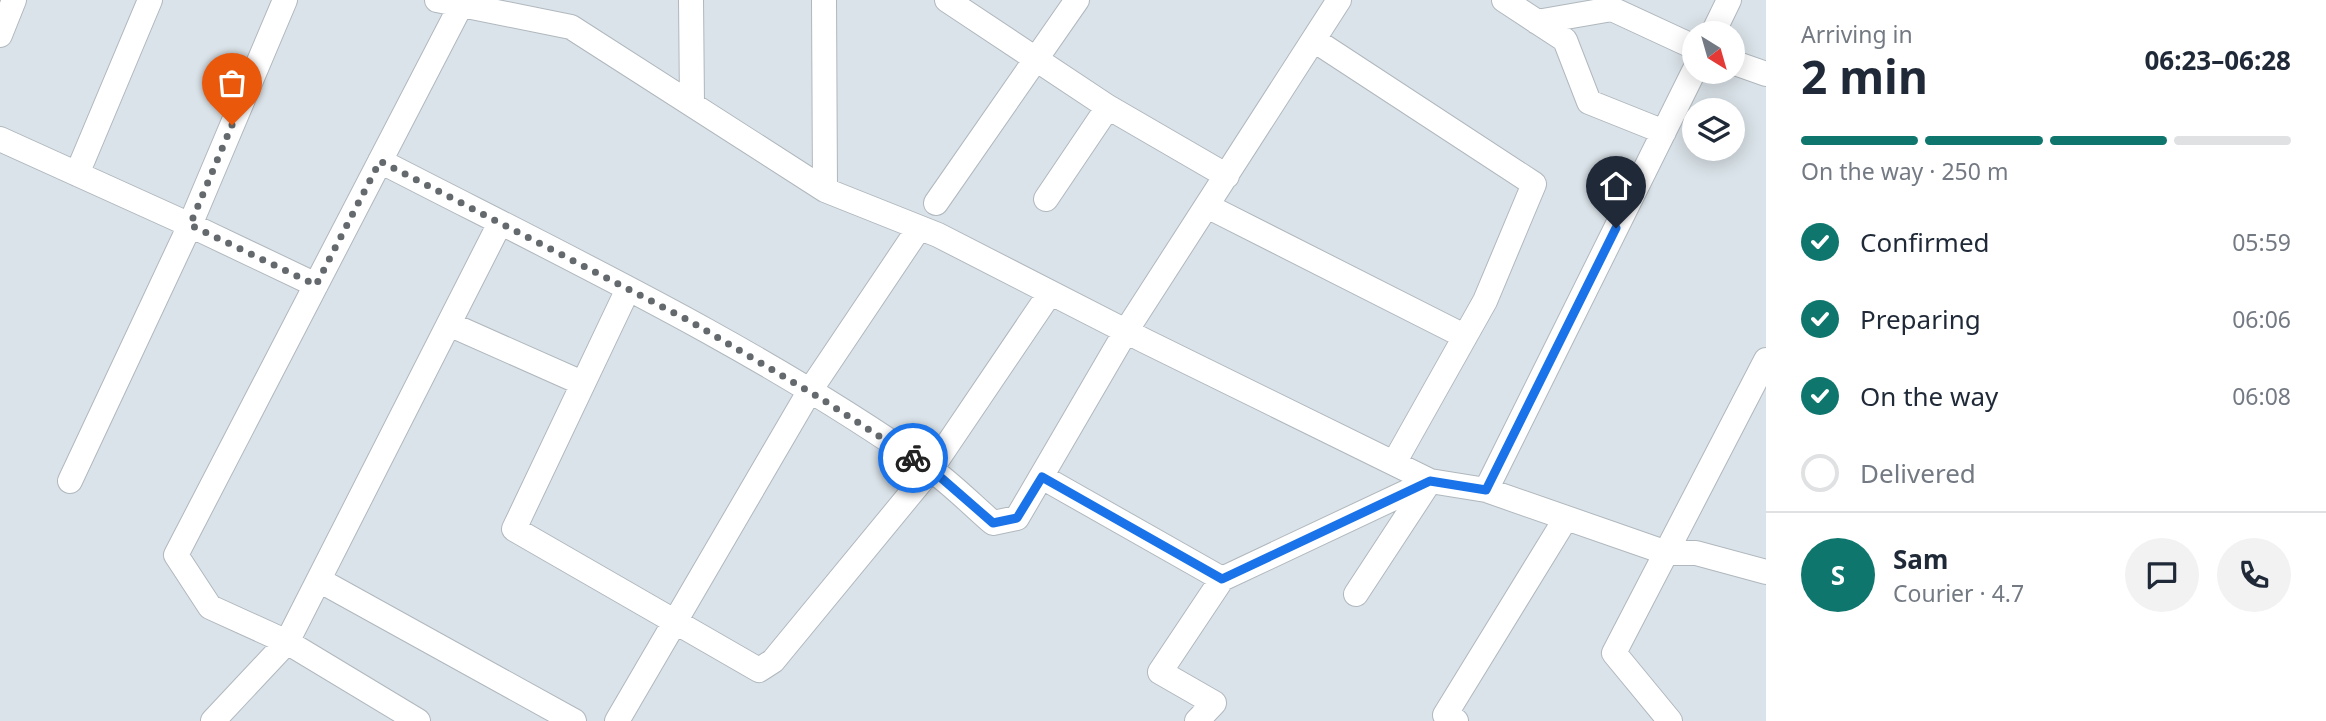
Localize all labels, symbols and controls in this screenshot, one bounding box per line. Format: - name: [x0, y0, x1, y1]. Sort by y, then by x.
- text: Arriving in: [1801, 18, 1913, 50]
- north arrow: [1682, 21, 1745, 84]
- map controls: [1682, 21, 1745, 161]
- text: 06:23–06:28: [2144, 42, 2291, 78]
- text: 2 min: [1801, 45, 1928, 107]
- pin: [202, 53, 262, 125]
- icon: bag: [213, 64, 251, 102]
- button: layers: [1682, 98, 1745, 161]
- text: On the way · 250 m: [1801, 155, 2008, 187]
- pin: [1586, 156, 1646, 228]
- icon: home: [1597, 167, 1635, 205]
- icon: check: [1801, 223, 1839, 261]
- text: Confirmed: [1860, 224, 1990, 260]
- text: 05:59: [2232, 226, 2291, 258]
- icon: check: [1801, 300, 1839, 338]
- text: Preparing: [1860, 301, 1981, 337]
- text: 06:06: [2232, 303, 2291, 335]
- icon: check: [1801, 377, 1839, 415]
- text: On the way: [1860, 378, 1998, 414]
- text: 06:08: [2232, 380, 2291, 412]
- courier: [878, 423, 948, 493]
- icon: bike: [894, 439, 932, 477]
- text: Delivered: [1860, 455, 1976, 491]
- button: chat: [2125, 538, 2199, 612]
- button: phone: [2217, 538, 2291, 612]
- text: Sam: [1893, 541, 1948, 577]
- text: S: [1831, 557, 1845, 593]
- text: Courier · 4.7: [1893, 577, 2024, 609]

